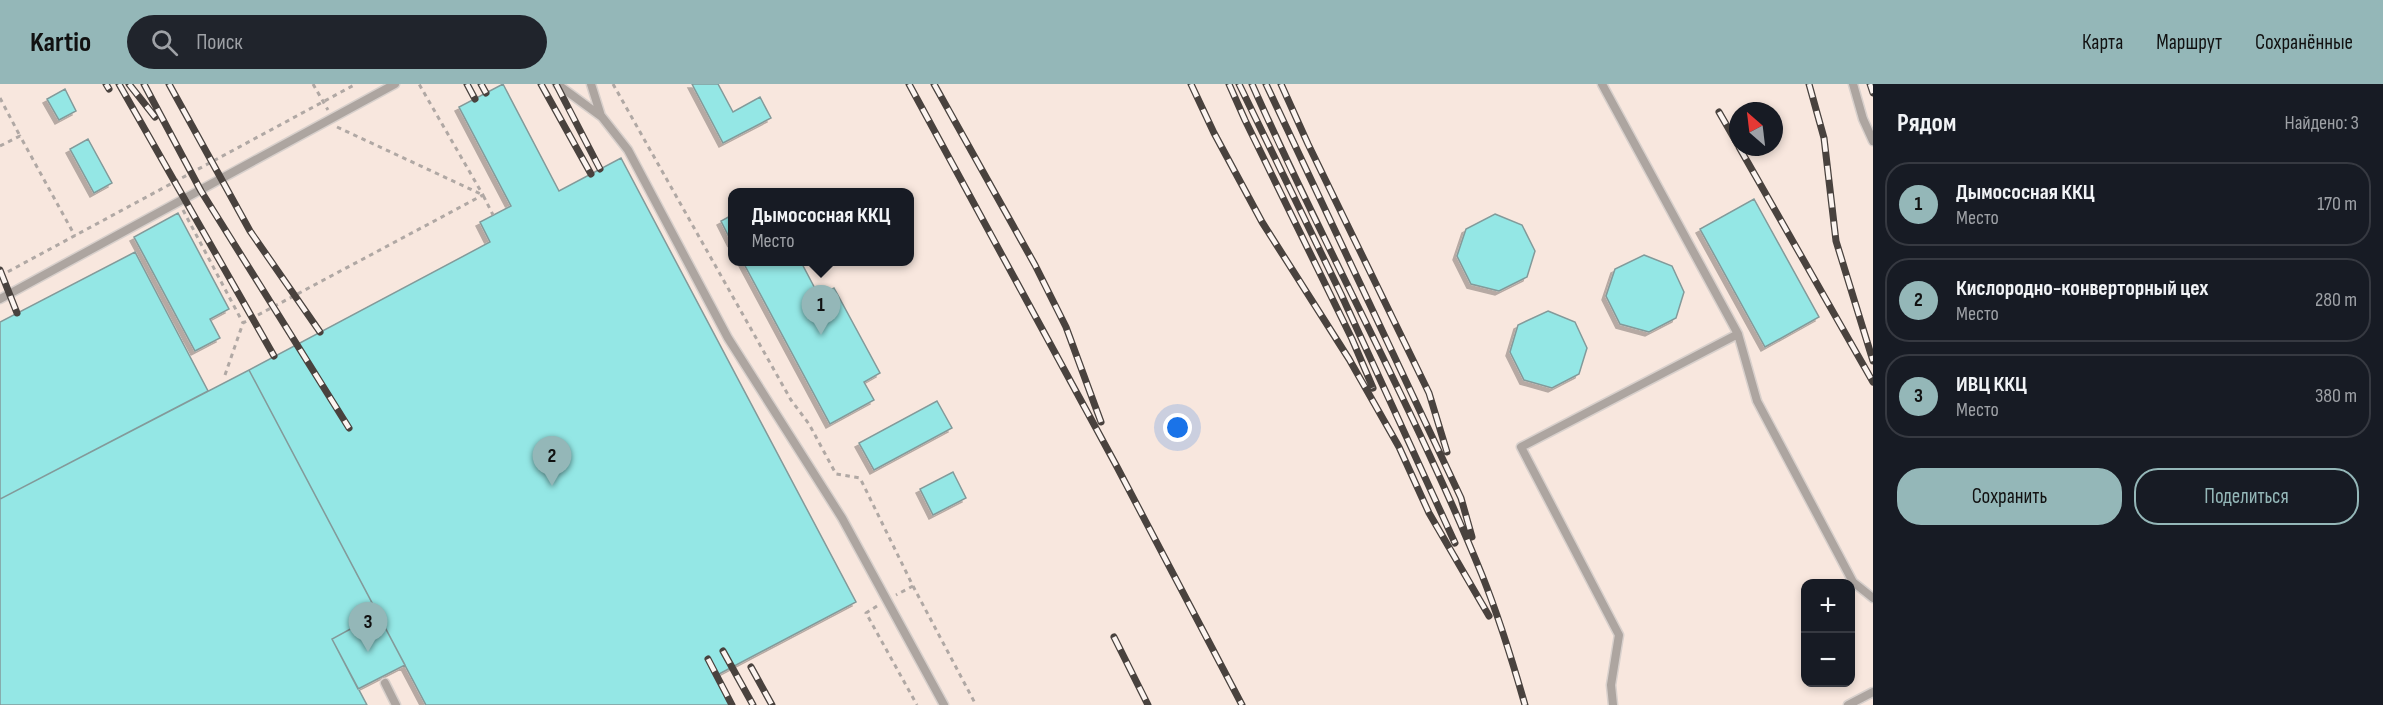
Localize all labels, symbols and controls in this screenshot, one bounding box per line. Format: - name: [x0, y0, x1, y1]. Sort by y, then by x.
- search box: [127, 15, 547, 69]
- text: Kartio: [30, 26, 91, 59]
- icon: search: [148, 26, 181, 59]
- text: Поиск: [196, 29, 243, 56]
- text: Карта: [2082, 30, 2123, 55]
- text: Маршрут: [2156, 30, 2222, 55]
- text: Сохранённые: [2255, 30, 2353, 55]
- north arrow: [1729, 102, 1783, 156]
- text: Рядом: [1897, 108, 1956, 139]
- text: Найдено: 3: [2285, 111, 2359, 135]
- text: Дымососная ККЦ: [1956, 179, 2095, 206]
- popup: [728, 188, 914, 266]
- text: 1: [1915, 192, 1922, 216]
- text: 170 m: [2317, 192, 2357, 216]
- text: Дымососная ККЦ: [752, 202, 890, 229]
- text: Место: [1956, 206, 1999, 230]
- text: Место: [752, 229, 794, 253]
- text: Кислородно-конверторный цех: [1956, 275, 2208, 302]
- pin: 1: [802, 286, 840, 335]
- text: 2: [1914, 288, 1923, 312]
- text: 280 m: [2315, 288, 2357, 312]
- text: Место: [1956, 302, 1999, 326]
- text: ИВЦ ККЦ: [1956, 371, 2027, 398]
- text: 3: [1914, 384, 1923, 408]
- text: 380 m: [2315, 384, 2357, 408]
- text: Место: [1956, 398, 1999, 422]
- your location: [1163, 413, 1192, 442]
- pin: 2: [532, 436, 572, 486]
- button: Сохранить: [1897, 468, 2122, 525]
- button: Поделиться: [2134, 468, 2359, 525]
- map controls: [1801, 579, 1855, 687]
- button: +: [1801, 579, 1855, 633]
- pin: 3: [348, 602, 388, 652]
- button: −: [1801, 633, 1855, 687]

